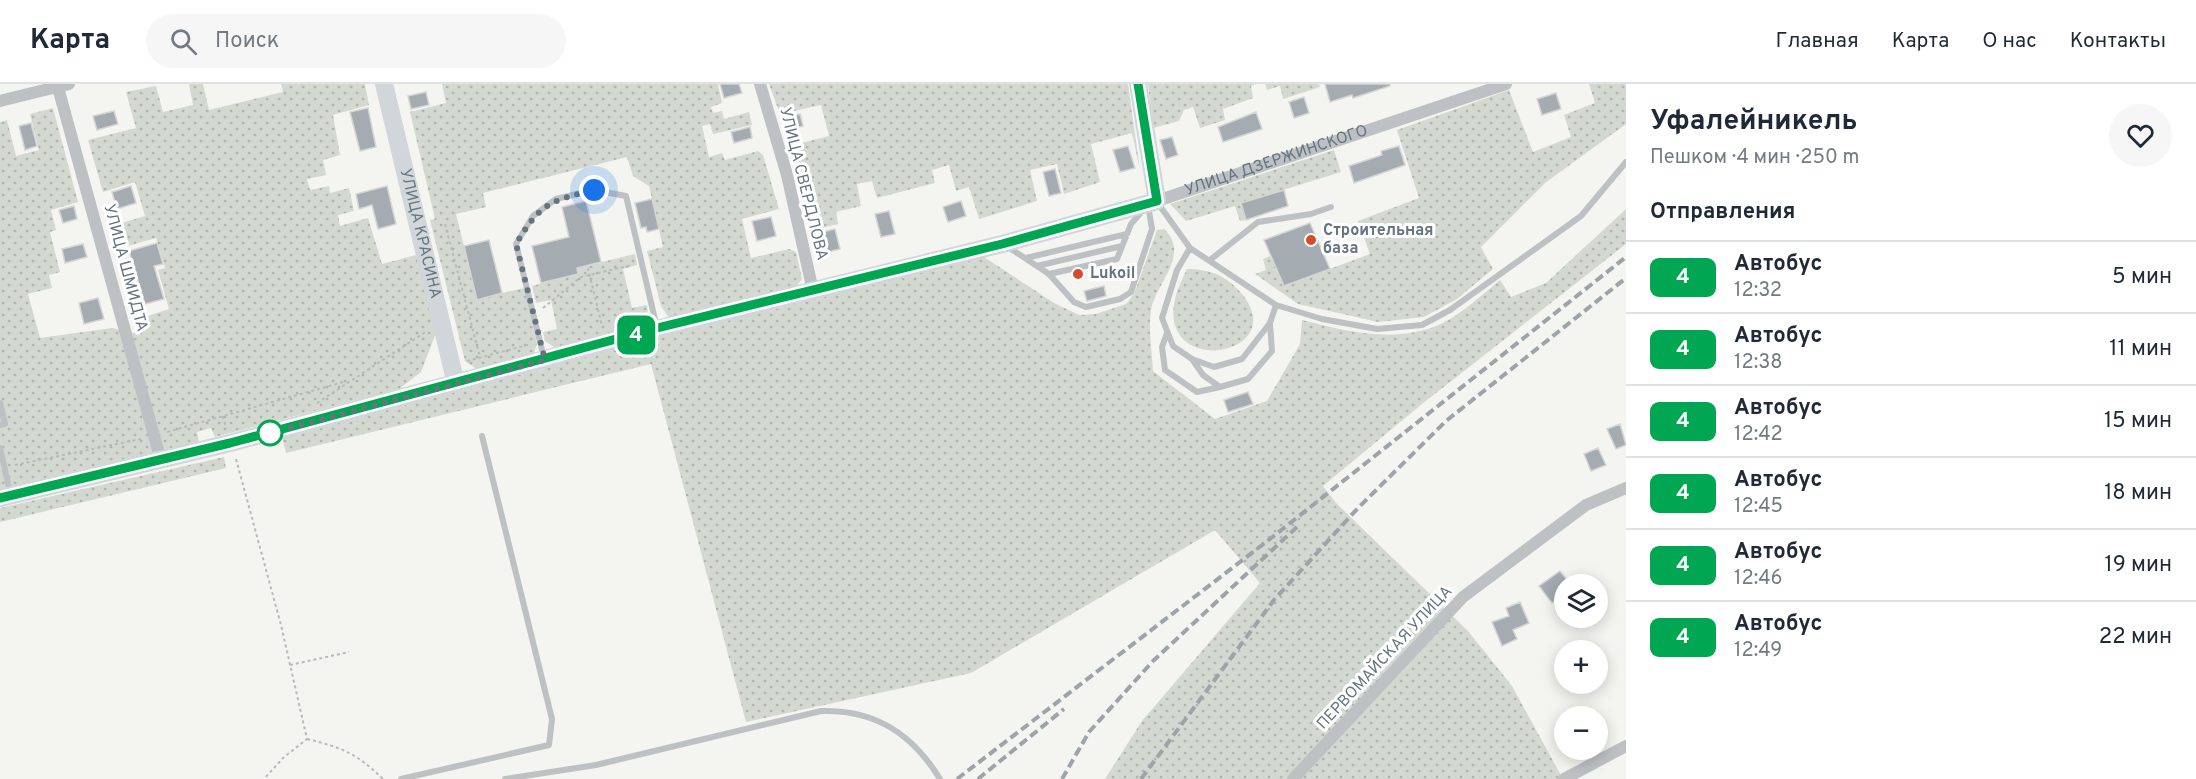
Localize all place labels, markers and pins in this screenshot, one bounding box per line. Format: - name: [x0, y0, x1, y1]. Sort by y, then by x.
- place label: Строительная база: [1323, 221, 1434, 259]
- marker: Строительная база: [1304, 233, 1318, 247]
- place label: Lukoil: [1090, 264, 1135, 284]
- marker: Lukoil: [1071, 267, 1085, 281]
- unlabelled marker: [257, 420, 283, 446]

